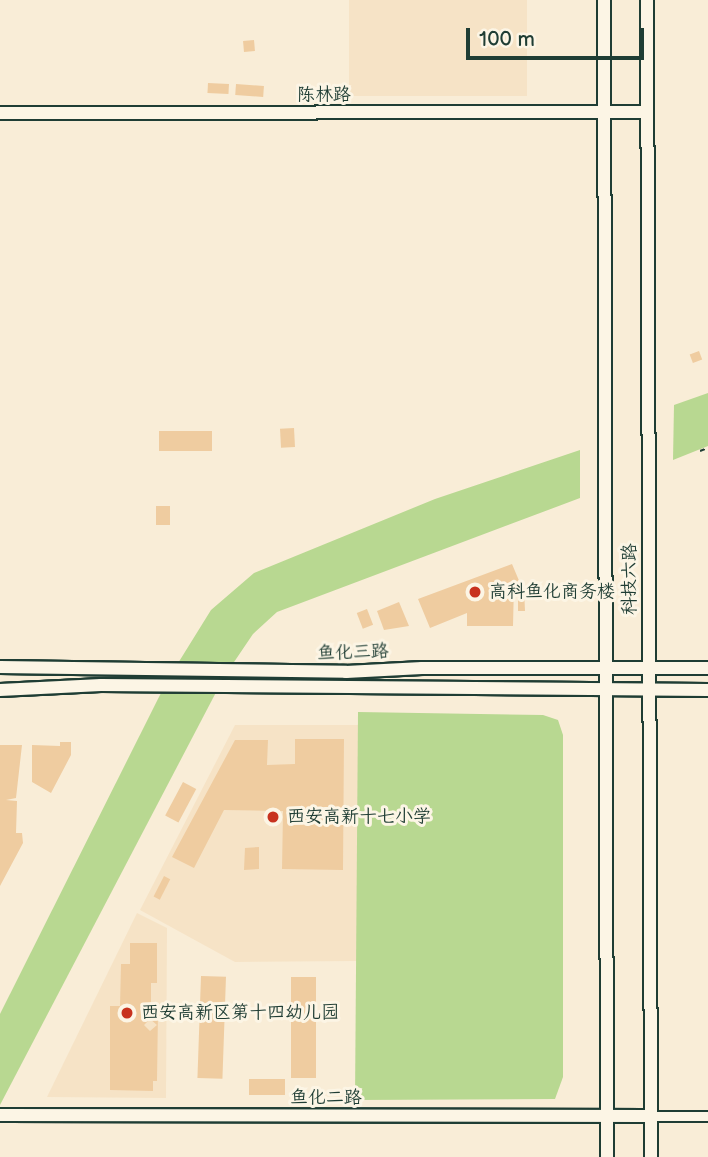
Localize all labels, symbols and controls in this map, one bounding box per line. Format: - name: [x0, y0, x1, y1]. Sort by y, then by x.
- scale bar: [470, 14, 648, 58]
- text: 100 m: [479, 27, 535, 52]
- street label: 陈林路: [297, 84, 351, 106]
- street label: 科技六路: [619, 543, 641, 615]
- place label: 高科鱼化商务楼: [489, 581, 615, 603]
- marker: 高科鱼化商务楼: [467, 584, 483, 600]
- street label: 鱼化三路: [317, 641, 389, 665]
- place label: 西安高新十七小学: [287, 806, 431, 828]
- marker: 西安高新十七小学: [265, 809, 281, 825]
- place label: 西安高新区第十四幼儿园: [141, 1002, 339, 1024]
- marker: 西安高新区第十四幼儿园: [119, 1005, 135, 1021]
- street label: 鱼化二路: [290, 1087, 362, 1109]

